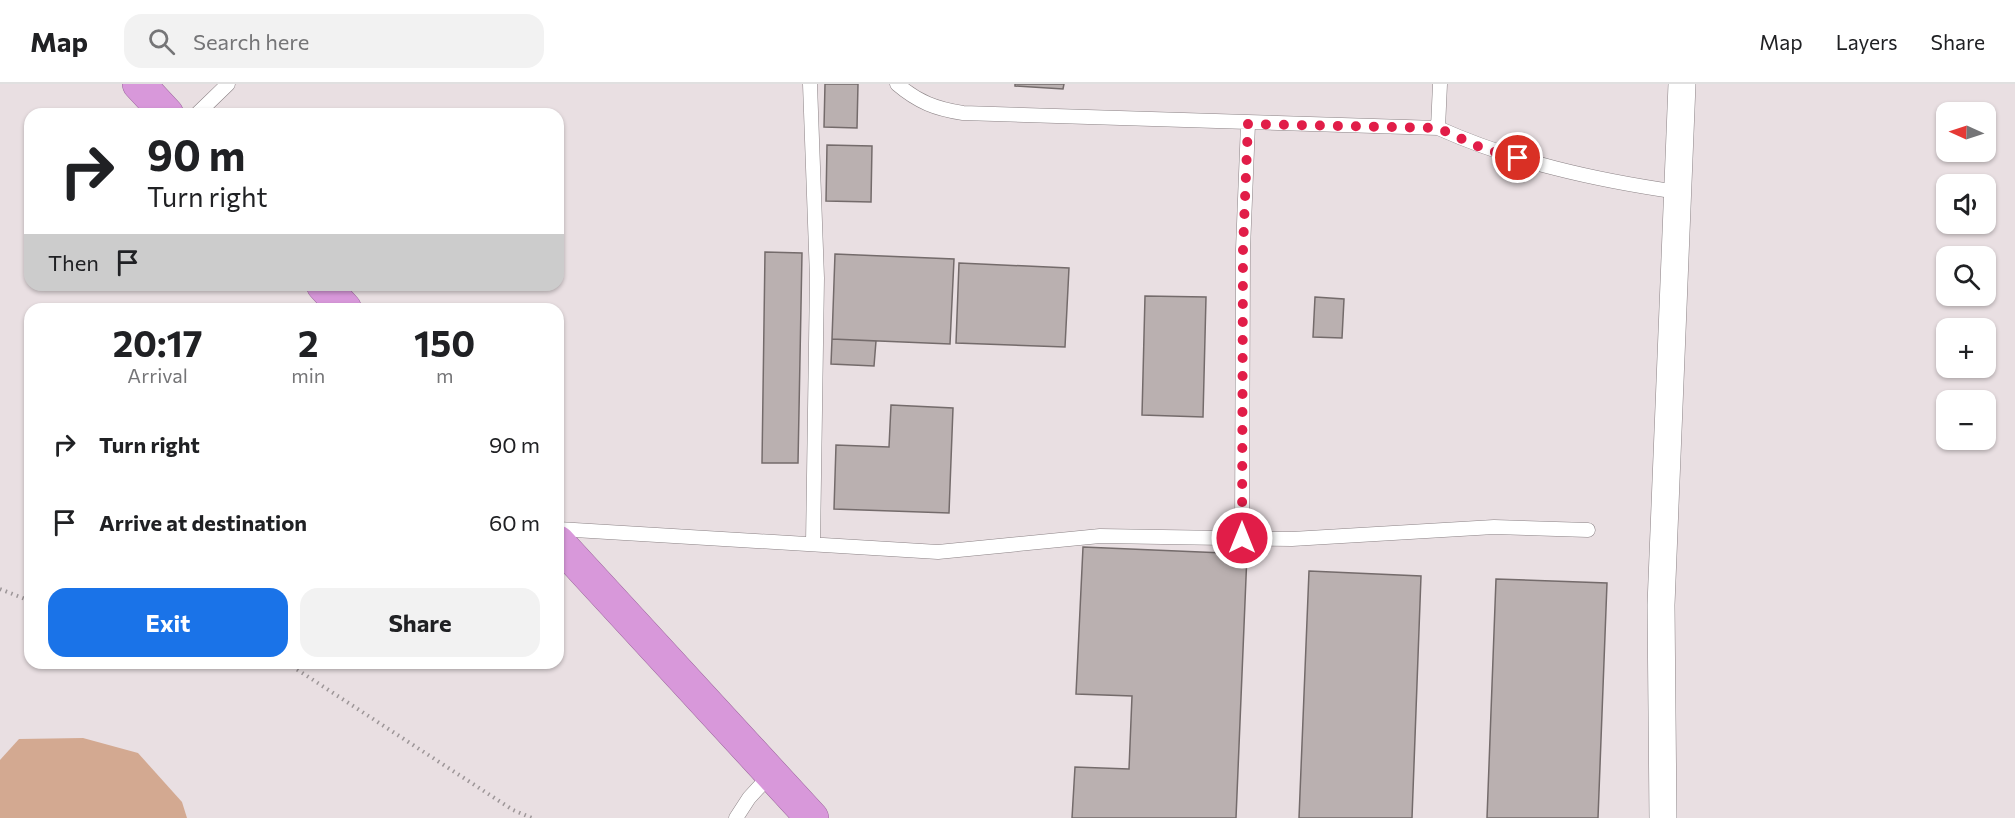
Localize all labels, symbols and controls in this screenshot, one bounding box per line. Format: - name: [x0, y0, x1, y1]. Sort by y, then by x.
- search box: [124, 14, 544, 68]
- text: Map: [30, 24, 88, 58]
- icon: search: [145, 25, 178, 58]
- text: Search here: [193, 28, 309, 55]
- text: Map: [1759, 29, 1803, 54]
- text: Layers: [1836, 29, 1898, 54]
- text: Share: [1931, 29, 1985, 54]
- north arrow: [1936, 102, 1996, 162]
- map controls: [1936, 102, 1996, 450]
- text: 90 m: [147, 128, 246, 180]
- icon: right: [48, 132, 126, 210]
- pin: [1492, 132, 1543, 183]
- icon: arrive: [1501, 141, 1534, 174]
- button: sound: [1936, 174, 1996, 234]
- text: Turn right: [147, 180, 267, 213]
- icon: arrive: [111, 246, 144, 279]
- button: search: [1936, 246, 1996, 306]
- text: Then: [48, 249, 99, 276]
- button: +: [1936, 318, 1996, 378]
- text: 20:17: [113, 320, 203, 364]
- text: 2: [298, 320, 319, 364]
- text: 150: [414, 320, 475, 364]
- text: Arrival: [127, 363, 188, 387]
- text: min: [291, 363, 325, 387]
- text: m: [436, 363, 453, 387]
- button: −: [1936, 390, 1996, 450]
- icon: right: [48, 428, 81, 461]
- text: Turn right: [99, 431, 200, 458]
- text: 90 m: [489, 431, 540, 458]
- icon: arrive: [48, 506, 81, 539]
- position arrow: [1210, 506, 1274, 570]
- text: Arrive at destination: [99, 509, 307, 536]
- text: 60 m: [489, 509, 540, 536]
- button: Exit: [48, 588, 288, 657]
- button: Share: [300, 588, 540, 657]

